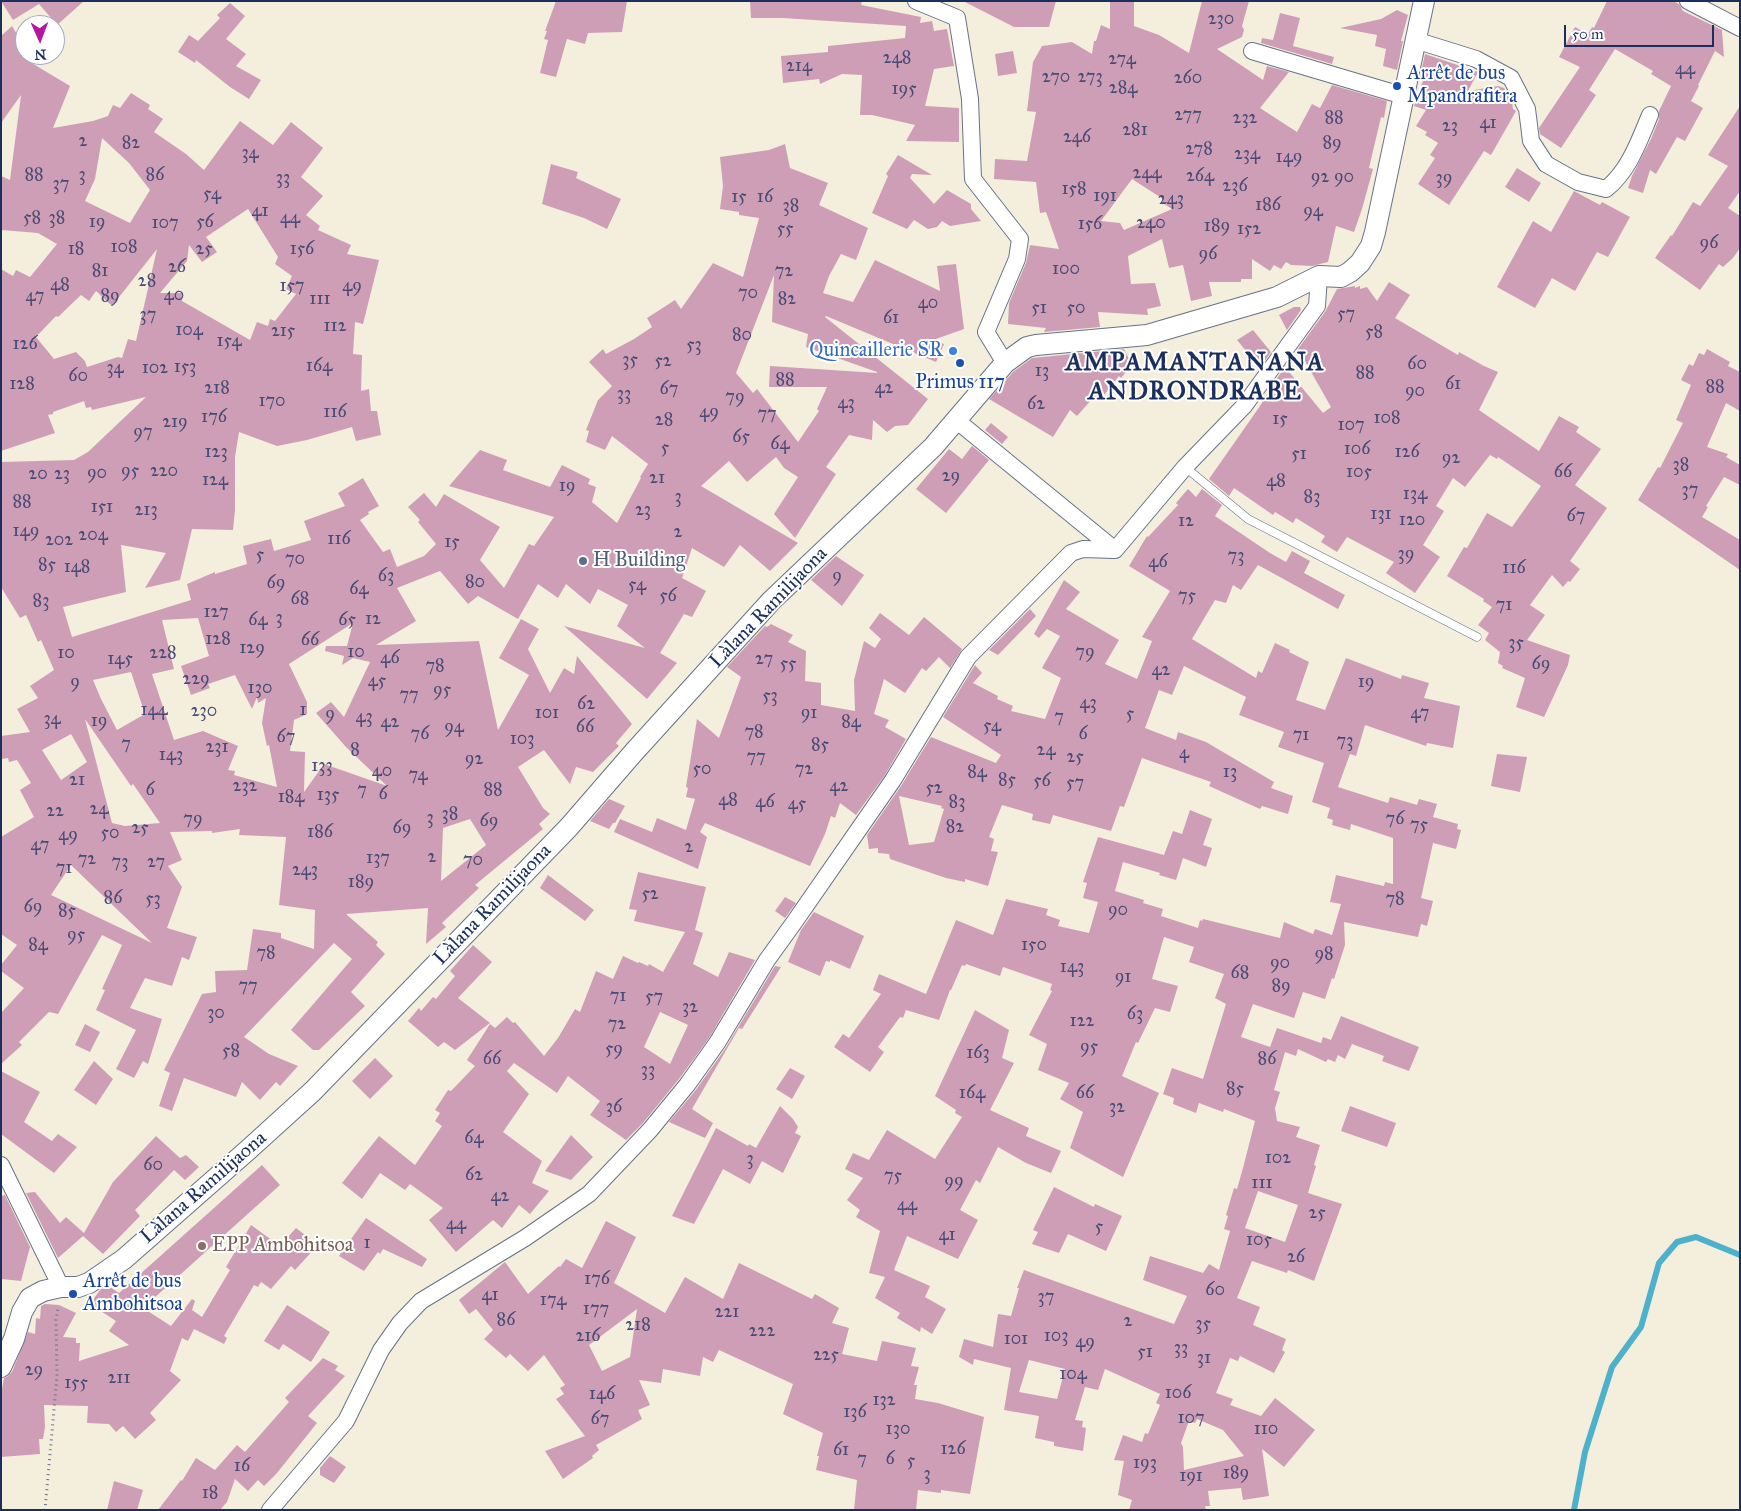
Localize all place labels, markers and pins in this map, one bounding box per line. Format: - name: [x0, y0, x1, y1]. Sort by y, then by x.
- place label: Arrêt de bus Mpandrafitra: [1407, 62, 1517, 109]
- marker: Arrêt de bus Mpandrafitra: [1391, 80, 1403, 92]
- place label: Quincaillerie SR: [809, 339, 943, 363]
- marker: Quincaillerie SR: [947, 345, 959, 357]
- marker: Primus 117: [954, 357, 966, 369]
- place label: Primus 117: [915, 371, 1005, 395]
- place label: H Building: [593, 549, 685, 573]
- marker: H Building: [577, 555, 589, 567]
- place label: EPP Ambohitsoa: [212, 1234, 353, 1258]
- marker: EPP Ambohitsoa: [196, 1240, 208, 1252]
- place label: Arrêt de bus Ambohitsoa: [83, 1270, 183, 1317]
- marker: Arrêt de bus Ambohitsoa: [67, 1288, 79, 1300]

